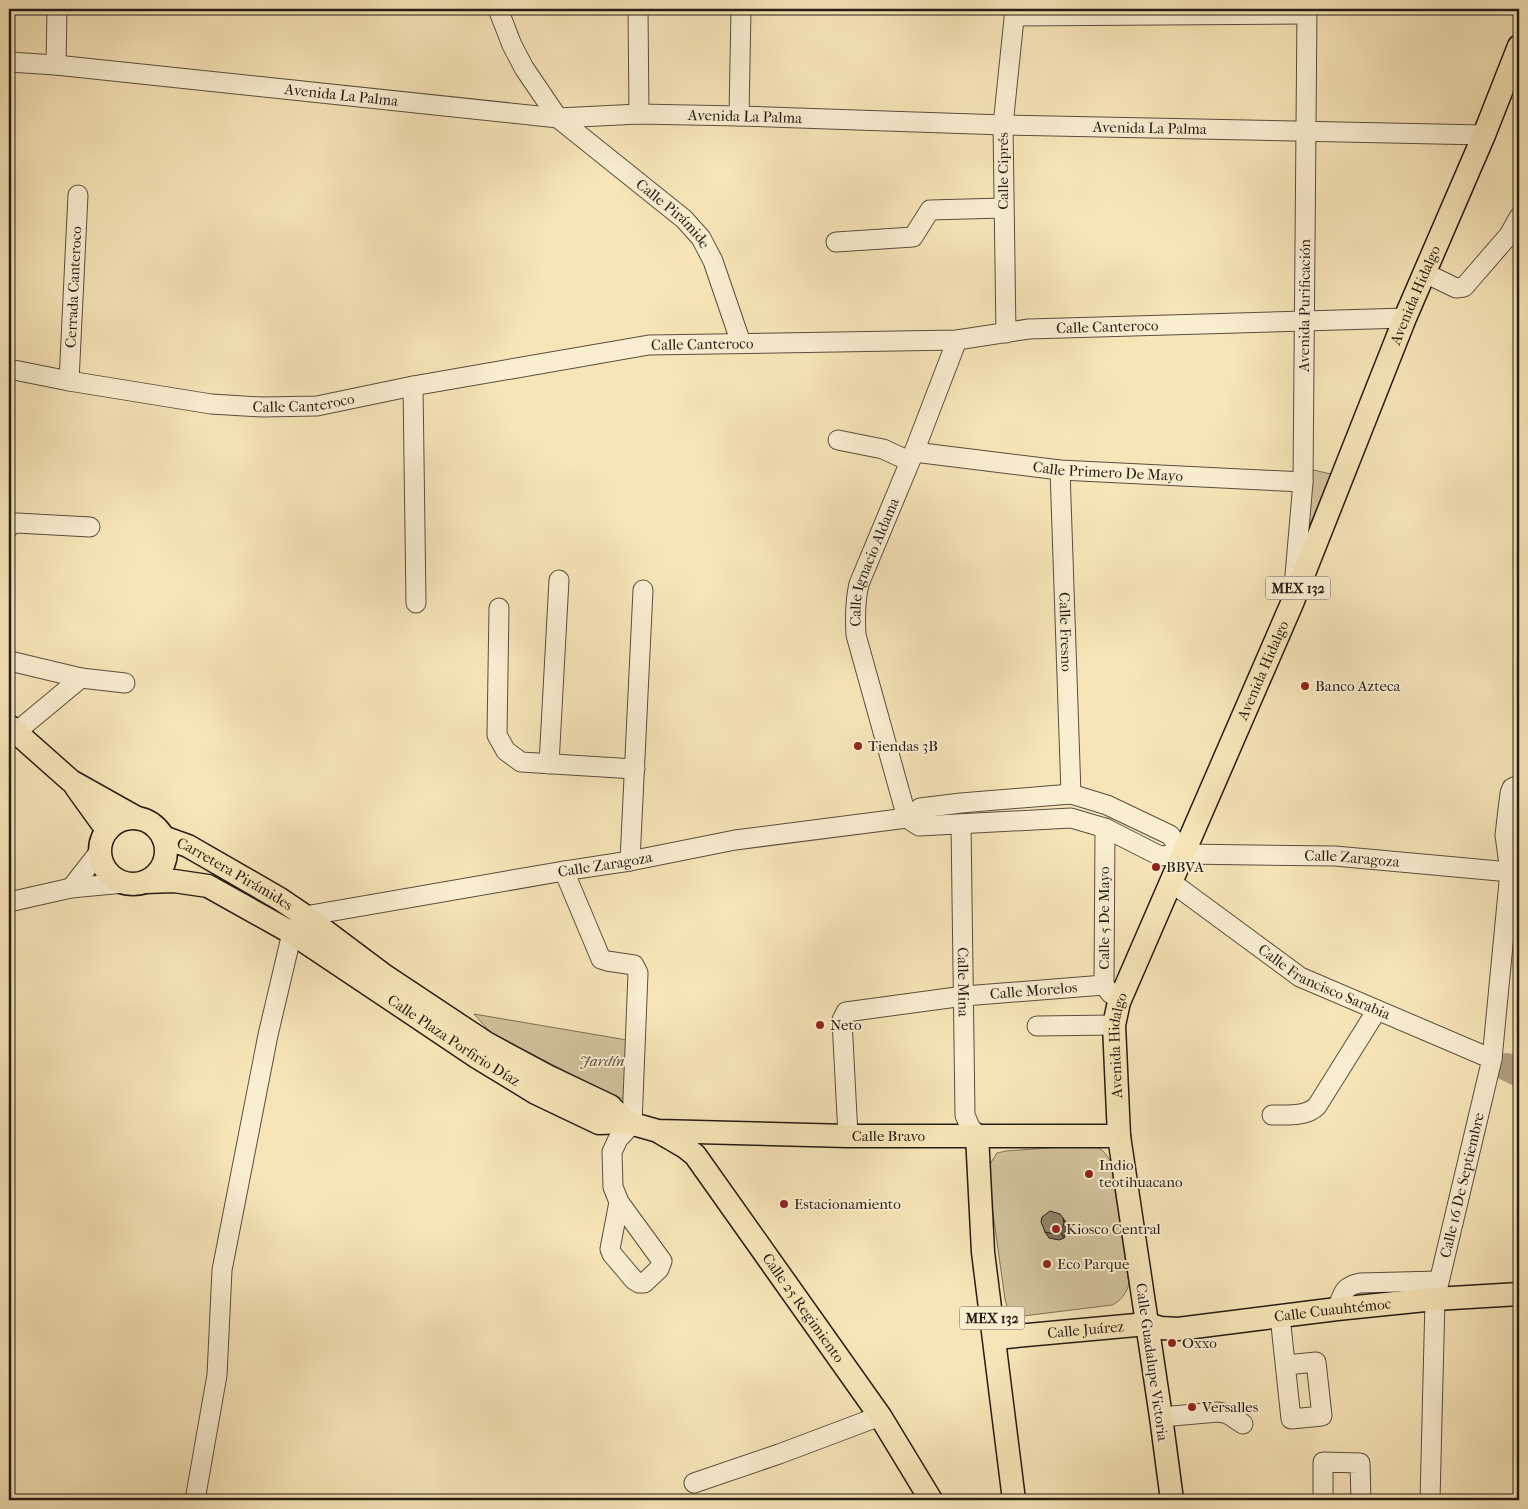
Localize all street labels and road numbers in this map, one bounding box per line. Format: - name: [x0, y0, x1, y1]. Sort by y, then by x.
- street label: Avenida La Palma: [283, 80, 400, 110]
- street label: Avenida La Palma: [687, 106, 803, 127]
- street label: Avenida La Palma: [1092, 118, 1208, 138]
- street label: Calle Ciprés: [994, 132, 1012, 210]
- street label: Calle Pirámide: [632, 175, 714, 252]
- street label: Cerrada Canteroco: [62, 225, 86, 349]
- street label: Avenida Purificación: [1295, 239, 1314, 373]
- street label: Avenida Hidalgo: [1386, 242, 1444, 348]
- street label: Calle Canteroco: [1056, 316, 1159, 337]
- street label: Calle Canteroco: [651, 334, 754, 354]
- street label: Calle Canteroco: [252, 389, 357, 416]
- street label: Calle Primero De Mayo: [1032, 458, 1184, 485]
- street label: Calle Ignacio Aldama: [846, 494, 903, 627]
- road number: MEX 132: [1266, 576, 1330, 600]
- street label: Calle Fresno: [1055, 592, 1076, 672]
- street label: Avenida Hidalgo: [1233, 618, 1292, 724]
- street label: Carretera Pirámides: [174, 834, 297, 915]
- street label: Calle Zaragoza: [1304, 847, 1401, 871]
- street label: Calle Zaragoza: [556, 848, 655, 881]
- street label: Calle 5 De Mayo: [1095, 866, 1113, 970]
- street label: Calle Francisco Sarabia: [1255, 940, 1394, 1024]
- street label: Calle Mina: [954, 947, 973, 1018]
- street label: Calle Morelos: [989, 978, 1079, 1003]
- street label: Avenida Hidalgo: [1105, 989, 1131, 1100]
- street label: Calle Plaza Porfirio Díaz: [384, 991, 524, 1090]
- street label: Calle 16 De Septiembre: [1436, 1110, 1488, 1260]
- street label: Calle Bravo: [852, 1127, 926, 1145]
- street label: Calle 25 Regimiento: [758, 1250, 848, 1366]
- street label: Calle Guadalupe Victoria: [1132, 1282, 1172, 1443]
- street label: Calle Cuauhtémoc: [1273, 1294, 1392, 1326]
- road number: MEX 132: [960, 1306, 1024, 1330]
- street label: Calle Juárez: [1046, 1317, 1125, 1342]

